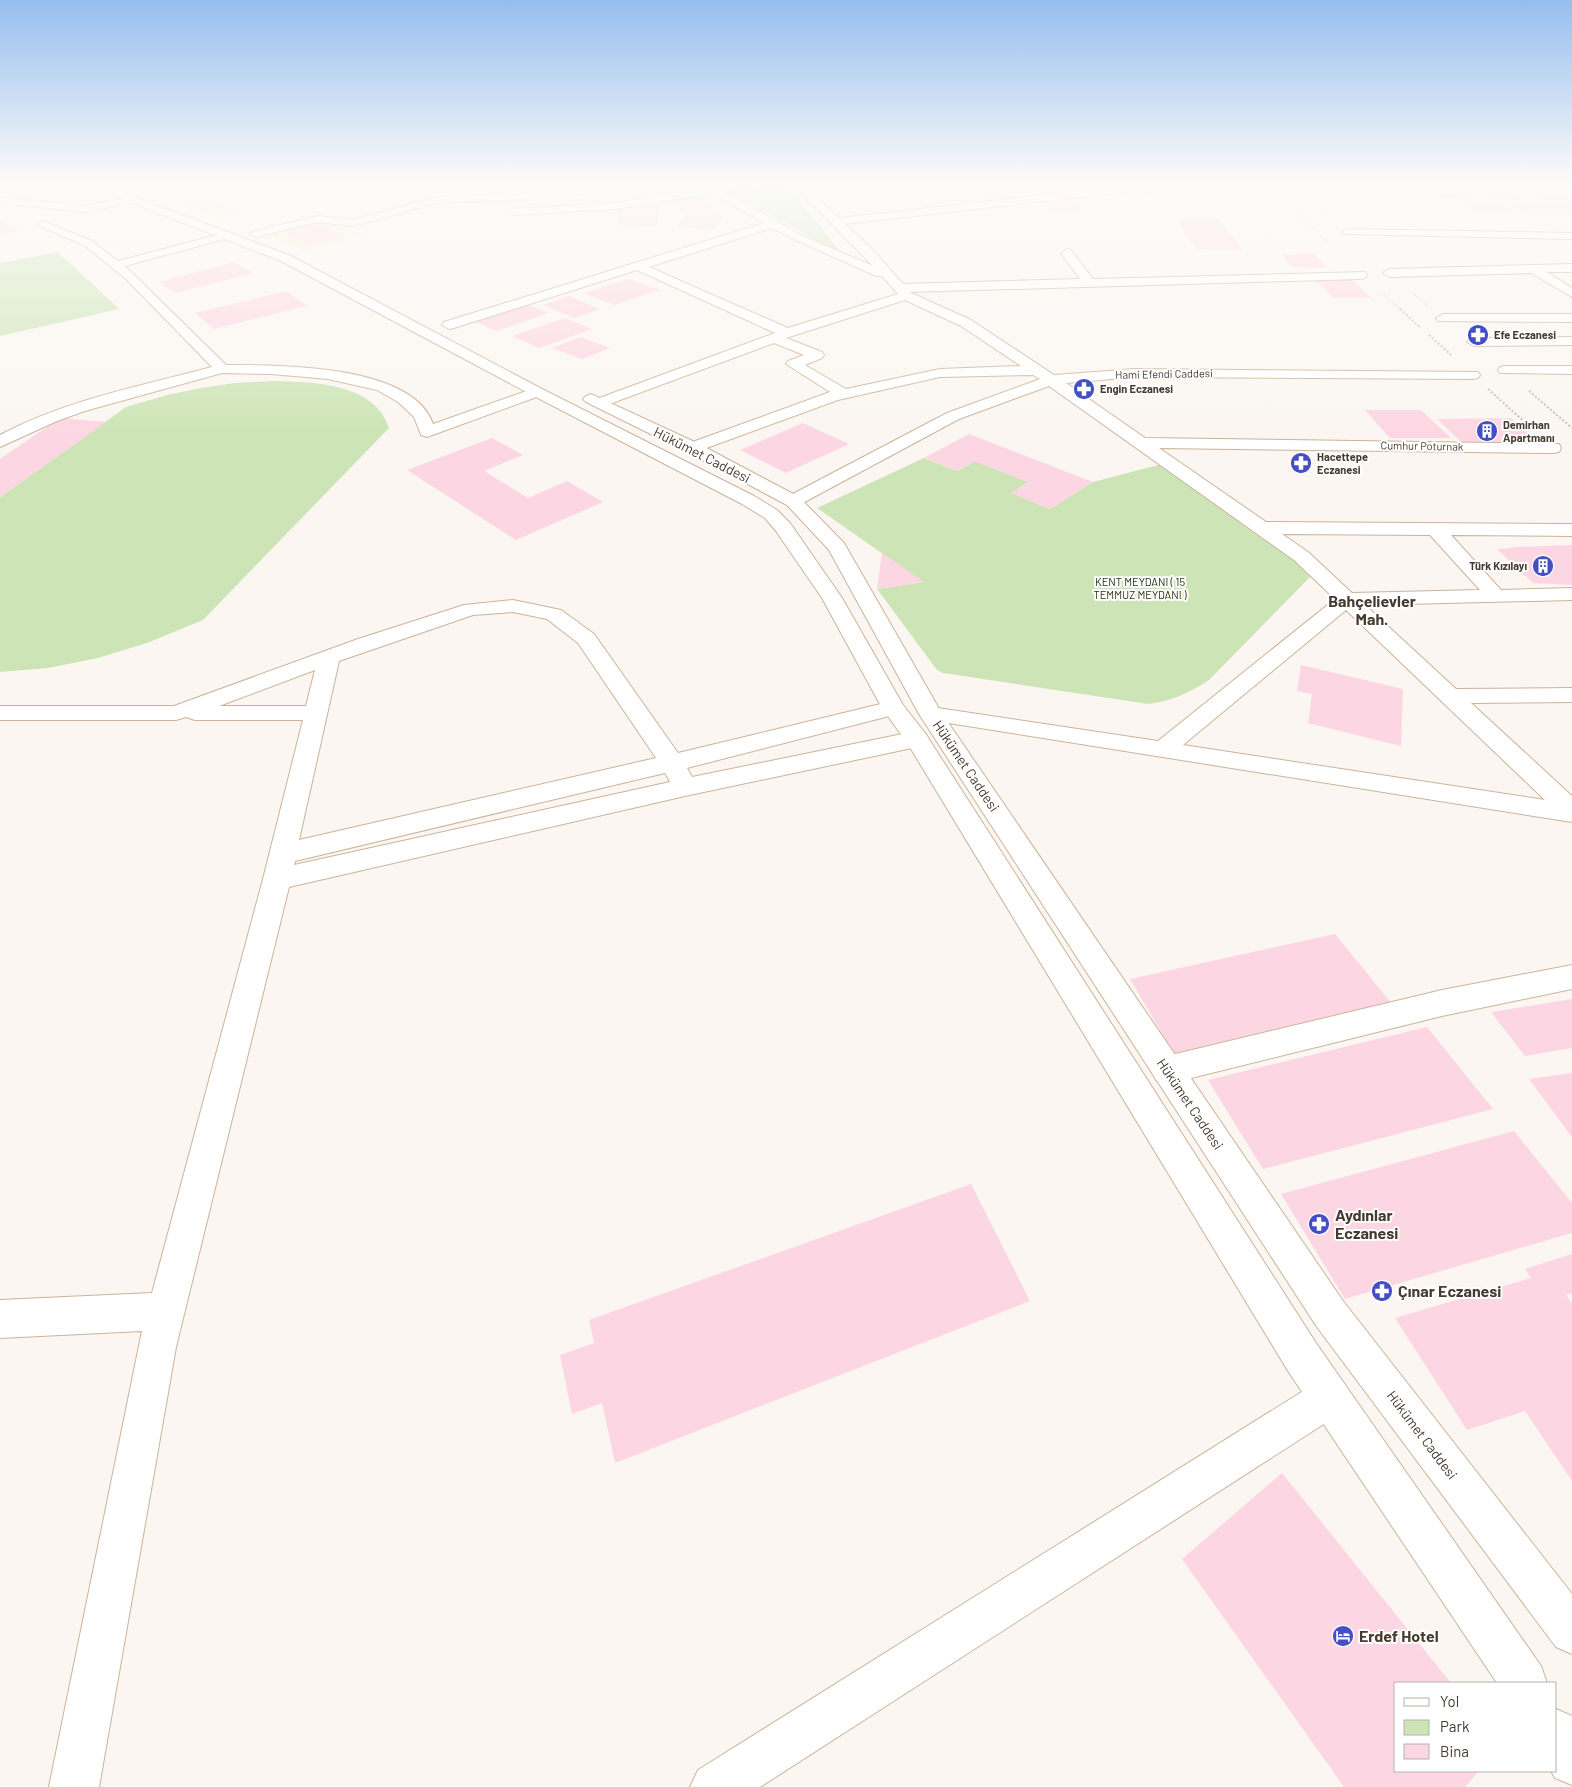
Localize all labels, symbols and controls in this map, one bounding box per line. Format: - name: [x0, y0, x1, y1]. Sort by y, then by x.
- pharmacy icon: Efe Eczanesi: [1466, 323, 1490, 347]
- place label: Efe Eczanesi: [1494, 328, 1556, 341]
- street label: Hami Efendi Caddesi: [1115, 366, 1213, 381]
- pharmacy icon: Engin Eczanesi: [1072, 377, 1096, 401]
- place label: Engin Eczanesi: [1100, 382, 1173, 395]
- place label: Demirhan Apartmanı: [1503, 418, 1555, 444]
- building icon: Demirhan Apartmanı: [1475, 419, 1499, 443]
- street label: Hükümet Caddesi: [651, 423, 754, 486]
- street label: Cumhur Poturnak: [1380, 438, 1464, 453]
- place label: Hacettepe Eczanesi: [1317, 450, 1368, 476]
- pharmacy icon: Hacettepe Eczanesi: [1289, 451, 1313, 475]
- building icon: Türk Kızılayı: [1531, 554, 1555, 578]
- place label: Türk Kızılayı: [1469, 559, 1527, 572]
- park label: KENT MEYDANI ( 15 TEMMUZ MEYDANI ): [1093, 575, 1187, 601]
- district label: Bahçelievler Mah.: [1328, 591, 1416, 628]
- street label: Hükümet Caddesi: [930, 717, 1003, 815]
- street label: Hükümet Caddesi: [1154, 1055, 1227, 1153]
- place label: Aydınlar Eczanesi: [1335, 1205, 1398, 1242]
- pharmacy icon: Aydınlar Eczanesi: [1307, 1212, 1331, 1236]
- pharmacy icon: Çınar Eczanesi: [1370, 1279, 1394, 1303]
- place label: Çınar Eczanesi: [1398, 1281, 1501, 1300]
- street label: Hükümet Caddesi: [1384, 1387, 1461, 1482]
- hotel icon: Erdef Hotel: [1331, 1624, 1355, 1648]
- place label: Erdef Hotel: [1359, 1626, 1439, 1645]
- legend: [1394, 1682, 1557, 1772]
- text: Yol: [1440, 1692, 1459, 1710]
- text: Park: [1440, 1717, 1470, 1735]
- text: Bina: [1440, 1742, 1469, 1760]

